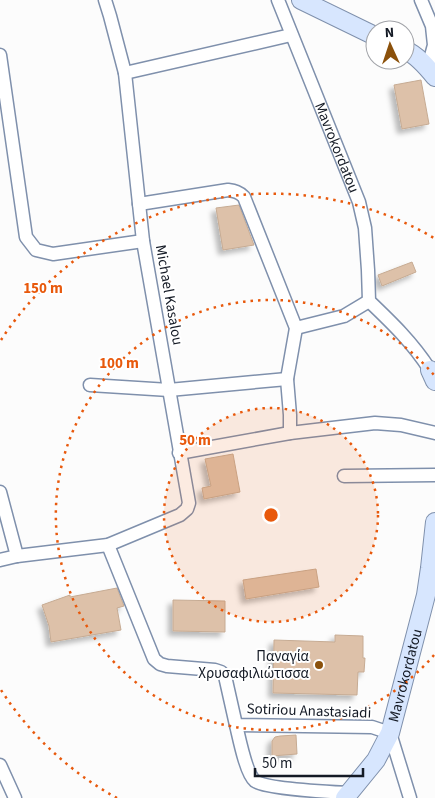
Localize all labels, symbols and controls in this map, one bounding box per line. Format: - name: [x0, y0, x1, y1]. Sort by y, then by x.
- north arrow: [365, 20, 415, 70]
- text: N: [384, 23, 395, 43]
- street label: Mavrokordatou: [310, 99, 365, 196]
- street label: Michael Kasalou: [150, 243, 188, 347]
- text: 150 m: [23, 278, 63, 299]
- text: 100 m: [99, 353, 139, 374]
- text: 50 m: [179, 430, 211, 451]
- centre of rings: [262, 506, 280, 524]
- street label: Mavrokordatou: [383, 626, 427, 724]
- place label: Παναγία Χρυσαφιλιώτισσα: [198, 646, 310, 684]
- marker: Παναγία Χρυσαφιλιώτισσα: [313, 659, 325, 671]
- street label: Sotiriou Anastasiadi: [246, 698, 372, 724]
- scale bar: [255, 746, 362, 778]
- text: 50 m: [262, 753, 292, 774]

